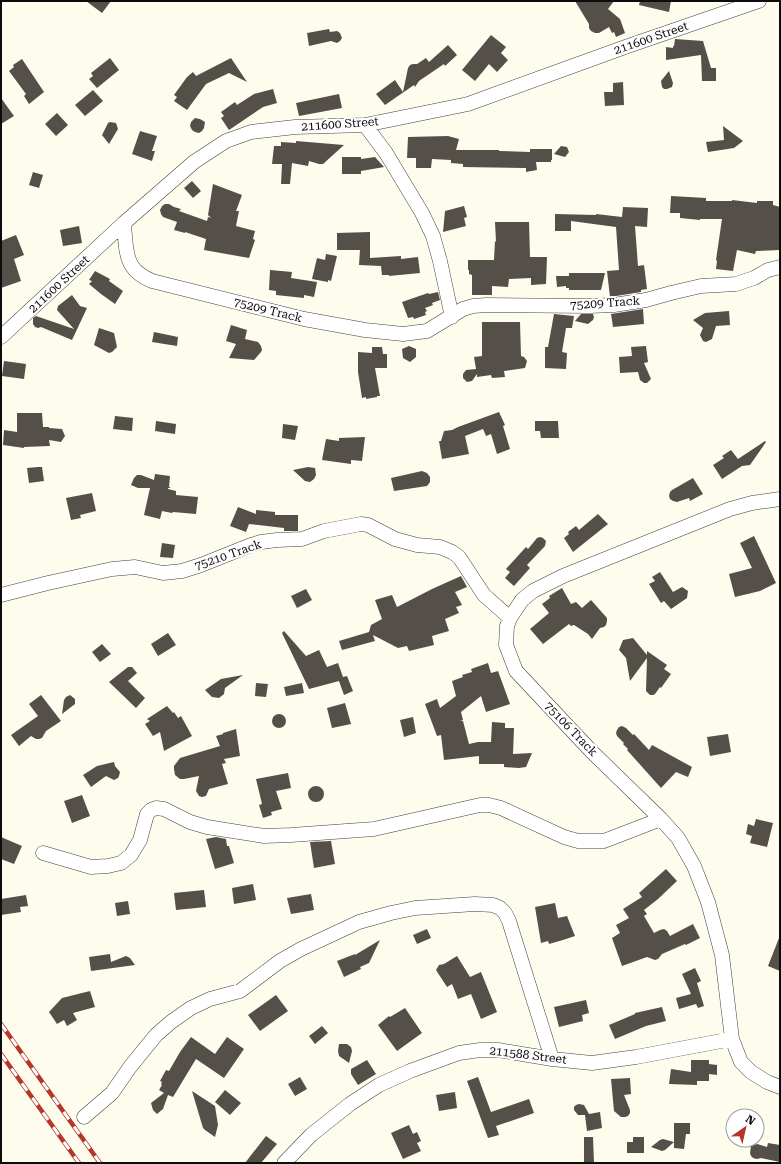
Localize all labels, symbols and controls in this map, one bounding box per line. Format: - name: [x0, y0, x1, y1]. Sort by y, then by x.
- street label: 211600 Street: [612, 19, 691, 57]
- street label: 211600 Street: [301, 114, 380, 134]
- street label: 211600 Street: [26, 252, 93, 316]
- street label: 75209 Track: [570, 294, 641, 312]
- street label: 75209 Track: [232, 295, 304, 325]
- street label: 75210 Track: [193, 537, 264, 573]
- street label: 75106 Track: [542, 699, 601, 759]
- street label: 211588 Street: [489, 1043, 568, 1067]
- north arrow: [725, 1108, 765, 1148]
- text: N: [743, 1112, 758, 1128]

